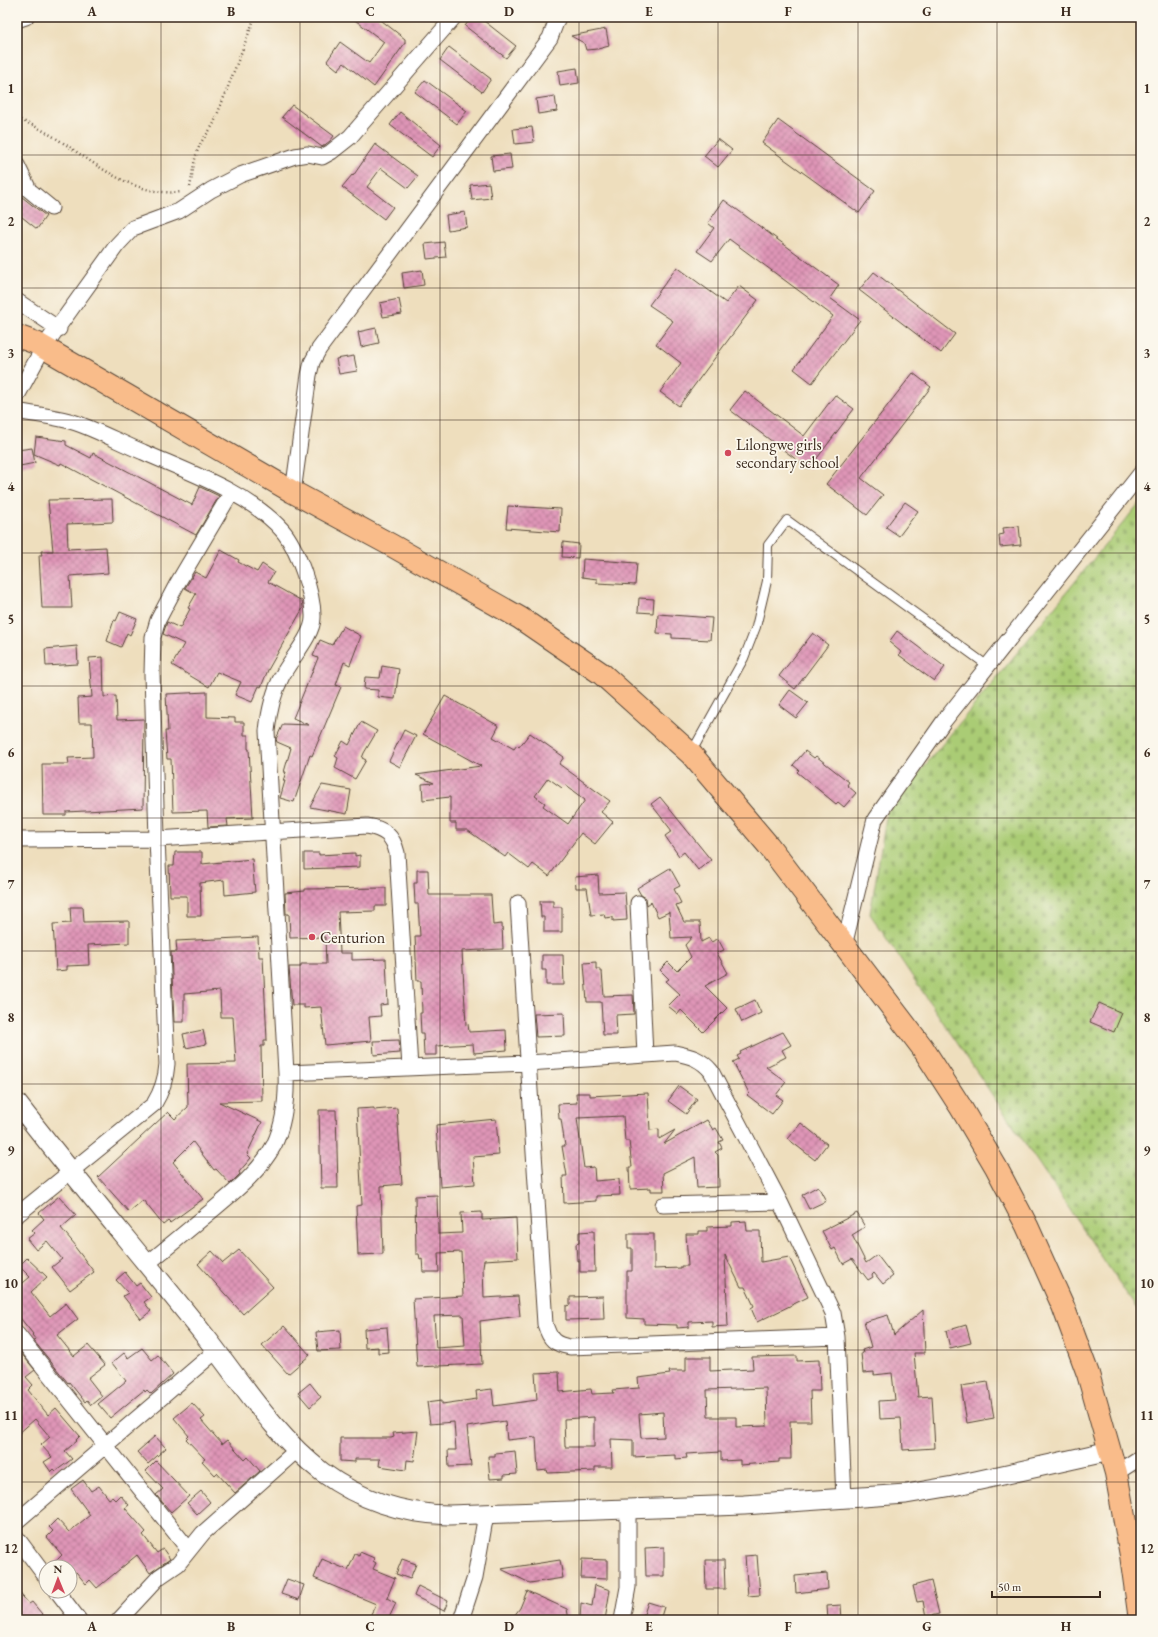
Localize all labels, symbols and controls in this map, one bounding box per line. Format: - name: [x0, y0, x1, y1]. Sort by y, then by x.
- text: A: [86, 3, 97, 20]
- text: B: [227, 3, 235, 20]
- text: C: [365, 3, 375, 20]
- text: D: [504, 3, 514, 20]
- text: E: [645, 3, 653, 20]
- text: F: [784, 3, 792, 20]
- text: G: [922, 3, 932, 20]
- text: H: [1061, 3, 1072, 20]
- text: 1: [8, 80, 15, 97]
- text: 1: [1144, 80, 1151, 97]
- text: 2: [8, 213, 15, 230]
- text: 2: [1144, 213, 1151, 230]
- text: 3: [8, 345, 15, 362]
- text: 3: [1144, 345, 1151, 362]
- place label: Lilongwe girls secondary school: [736, 434, 839, 473]
- marker: Lilongwe girls secondary school: [723, 448, 733, 458]
- text: 4: [8, 478, 15, 495]
- text: 4: [1144, 478, 1151, 495]
- text: 5: [8, 611, 14, 628]
- text: 5: [1144, 611, 1150, 628]
- text: 6: [8, 744, 15, 761]
- text: 6: [1144, 744, 1151, 761]
- text: 7: [8, 876, 15, 893]
- text: 7: [1144, 876, 1151, 893]
- place label: Centurion: [320, 927, 386, 948]
- marker: Centurion: [307, 932, 317, 942]
- text: 8: [8, 1009, 15, 1026]
- text: 8: [1144, 1009, 1151, 1026]
- text: 9: [8, 1142, 15, 1159]
- text: 9: [1144, 1142, 1151, 1159]
- text: 10: [4, 1275, 18, 1292]
- text: 10: [1140, 1275, 1154, 1292]
- text: 11: [4, 1407, 18, 1424]
- text: 11: [1140, 1407, 1154, 1424]
- text: 12: [4, 1540, 18, 1557]
- text: 12: [1140, 1540, 1154, 1557]
- north arrow: [38, 1559, 78, 1599]
- text: N: [53, 1562, 62, 1576]
- scale bar: [992, 1573, 1100, 1599]
- text: 50 m: [998, 1579, 1022, 1595]
- text: A: [86, 1618, 97, 1635]
- text: B: [227, 1618, 235, 1635]
- text: C: [365, 1618, 375, 1635]
- text: D: [504, 1618, 514, 1635]
- text: E: [645, 1618, 653, 1635]
- text: F: [784, 1618, 792, 1635]
- text: G: [922, 1618, 932, 1635]
- text: H: [1061, 1618, 1072, 1635]

